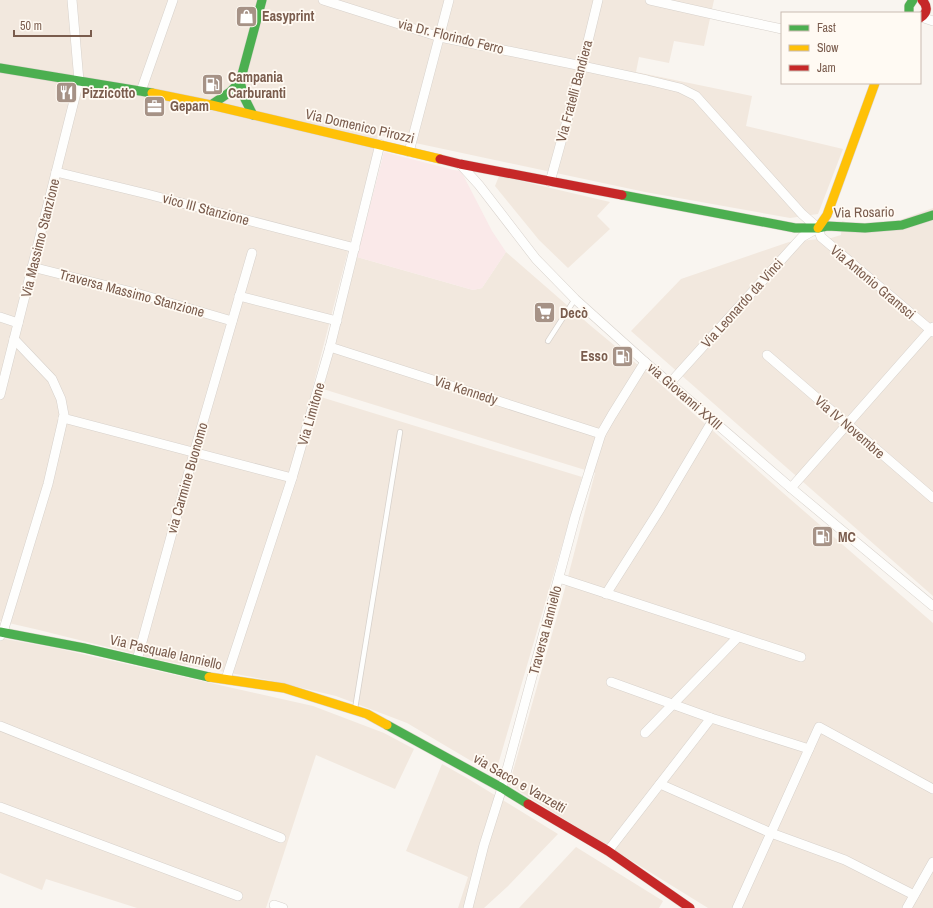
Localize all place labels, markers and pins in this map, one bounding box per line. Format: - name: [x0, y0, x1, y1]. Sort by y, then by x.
- shop icon: Easyprint: [233, 3, 259, 29]
- place label: Easyprint: [262, 7, 314, 25]
- place label: Campania Carburanti: [228, 68, 286, 102]
- fuel station icon: Campania Carburanti: [200, 72, 226, 98]
- restaurant icon: Pizzicotto: [53, 80, 79, 106]
- place label: Pizzicotto: [82, 84, 136, 102]
- office icon: Gepam: [142, 93, 168, 119]
- place label: Gepam: [170, 97, 209, 115]
- supermarket icon: Decò: [532, 300, 558, 326]
- place label: Decò: [560, 304, 588, 322]
- fuel station icon: Esso: [610, 343, 636, 369]
- place label: Esso: [581, 347, 608, 365]
- fuel station icon: MC: [810, 524, 836, 550]
- place label: MC: [838, 528, 856, 546]

